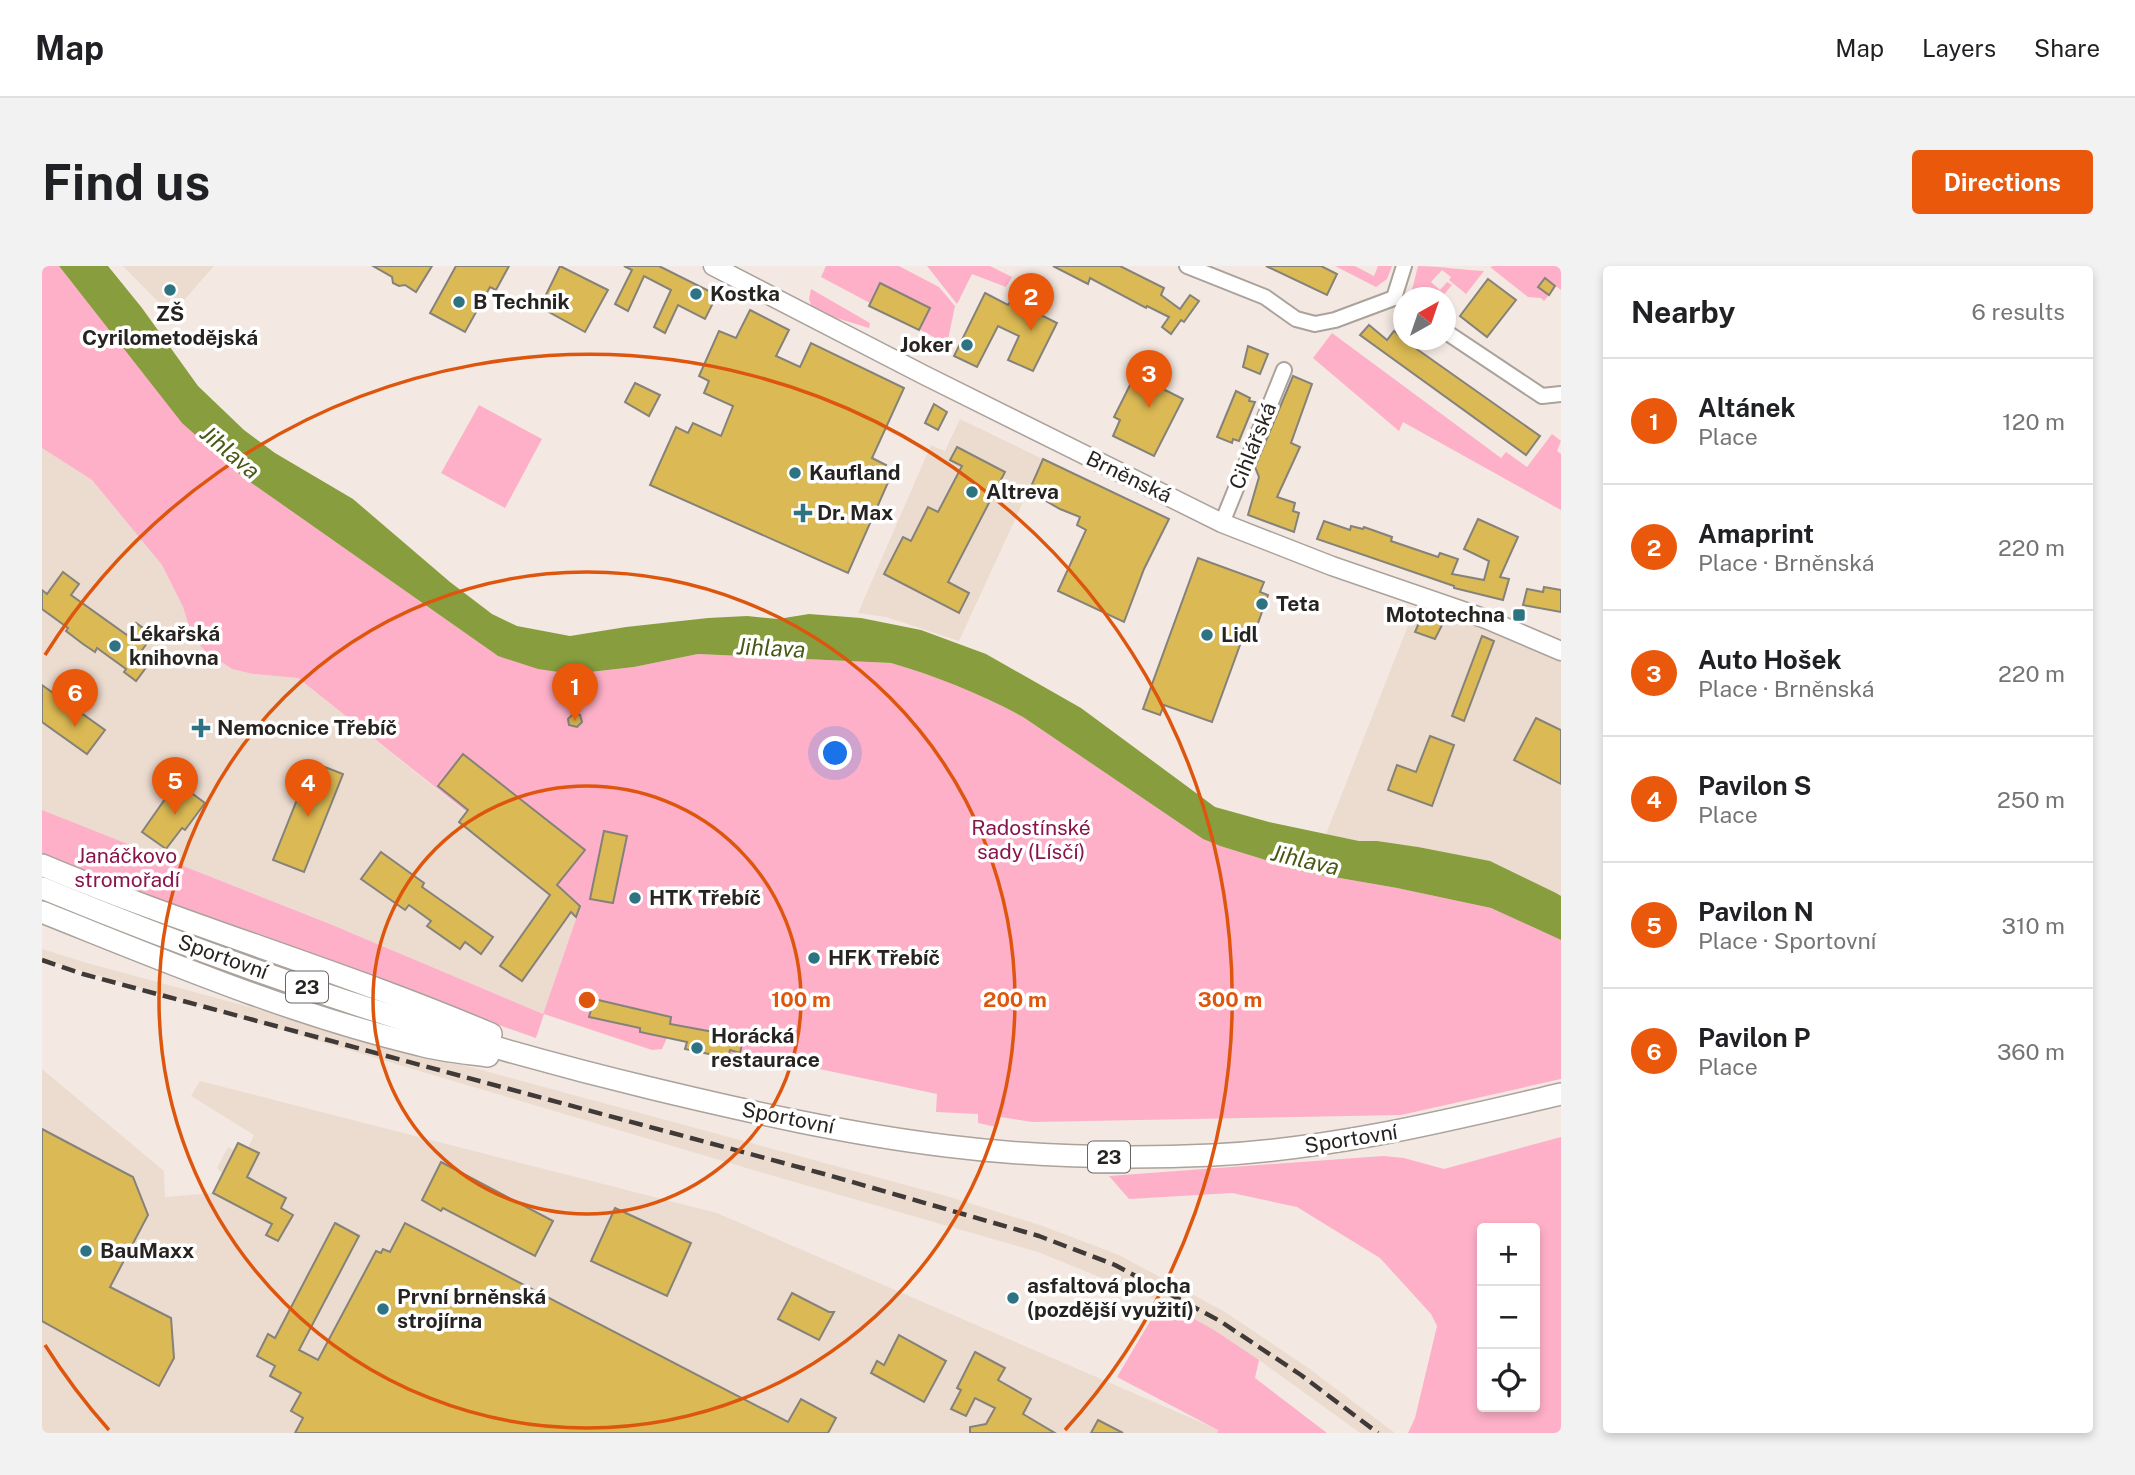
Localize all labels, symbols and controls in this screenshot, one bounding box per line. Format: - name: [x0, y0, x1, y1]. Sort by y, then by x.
- text: Map: [35, 29, 104, 67]
- text: Map: [1835, 34, 1884, 62]
- text: Layers: [1922, 34, 1996, 62]
- text: Share: [2034, 34, 2100, 62]
- button: Directions: [1912, 150, 2093, 214]
- text: Find us: [42, 153, 210, 211]
- pin: 2: [1008, 273, 1054, 331]
- place label: Kostka: [710, 281, 780, 306]
- marker: ZŠ Cyrilometodějská: [162, 282, 178, 298]
- marker: Kostka: [688, 286, 704, 302]
- north arrow: [1393, 287, 1456, 350]
- place label: B Technik: [473, 289, 570, 314]
- marker: B Technik: [451, 294, 467, 310]
- text: Nearby: [1631, 294, 1735, 330]
- text: 6 results: [1972, 298, 2065, 325]
- place label: ZŠ Cyrilometodějská: [82, 301, 258, 350]
- place label: Joker: [900, 332, 953, 357]
- marker: Joker: [959, 337, 975, 353]
- pin: 3: [1126, 350, 1172, 408]
- text: Altánek: [1698, 392, 1795, 423]
- street label: Cihlářská: [1224, 399, 1281, 493]
- text: 1: [1649, 408, 1659, 435]
- text: 120 m: [2002, 408, 2065, 435]
- water label: Jihlava: [195, 419, 265, 484]
- text: Place: [1698, 423, 1758, 450]
- street label: Brněnská: [1082, 445, 1176, 508]
- place label: Kaufland: [809, 460, 900, 485]
- marker: Kaufland: [787, 465, 803, 481]
- place label: Altreva: [986, 479, 1059, 504]
- marker: Altreva: [964, 484, 980, 500]
- place label: Dr. Max: [817, 500, 893, 525]
- marker: Dr. Max: [795, 505, 811, 521]
- text: Amaprint: [1698, 518, 1814, 549]
- text: 2: [1647, 534, 1661, 561]
- text: 220 m: [1998, 534, 2065, 561]
- text: Place · Brněnská: [1698, 549, 1875, 576]
- place label: Teta: [1276, 591, 1320, 616]
- marker: Teta: [1254, 596, 1270, 612]
- place label: Mototechna: [1386, 602, 1505, 627]
- marker: Mototechna: [1511, 607, 1527, 623]
- place label: Lékařská knihovna: [129, 621, 220, 670]
- place label: Lidl: [1221, 622, 1259, 647]
- marker: Lidl: [1199, 627, 1215, 643]
- water label: Jihlava: [736, 632, 806, 663]
- marker: Lékařská knihovna: [107, 638, 123, 654]
- text: Auto Hošek: [1698, 644, 1842, 675]
- text: 3: [1646, 660, 1662, 687]
- text: 220 m: [1998, 660, 2065, 687]
- pin: 1: [552, 663, 598, 721]
- pin: 6: [52, 669, 98, 727]
- text: Place · Brněnská: [1698, 675, 1875, 702]
- place label: Nemocnice Třebíč: [217, 715, 397, 740]
- marker: Nemocnice Třebíč: [191, 718, 211, 738]
- your location: [818, 736, 852, 770]
- pin: 5: [152, 757, 198, 815]
- pin: 4: [285, 759, 331, 817]
- text: Pavilon S: [1698, 770, 1811, 801]
- text: 4: [1646, 786, 1662, 813]
- text: 250 m: [1997, 786, 2065, 813]
- text: Place: [1698, 801, 1758, 828]
- park label: Radostínské sady (Lísčí): [971, 815, 1091, 864]
- water label: Jihlava: [1268, 839, 1342, 880]
- park label: Janáčkovo stromořadí: [74, 843, 181, 892]
- place label: HTK Třebíč: [649, 885, 761, 910]
- marker: HTK Třebíč: [627, 890, 643, 906]
- text: Pavilon N: [1698, 896, 1814, 927]
- text: 5: [1646, 912, 1662, 939]
- text: 310 m: [2002, 912, 2065, 939]
- text: Place · Sportovní: [1698, 927, 1876, 954]
- street label: Sportovní: [175, 929, 272, 985]
- place label: HFK Třebíč: [828, 945, 940, 970]
- marker: HFK Třebíč: [806, 950, 822, 966]
- road number: 23: [286, 972, 328, 1002]
- text: 100 m: [771, 987, 831, 1012]
- text: 200 m: [983, 987, 1047, 1012]
- text: 300 m: [1198, 987, 1262, 1012]
- centre of rings: [575, 988, 599, 1012]
- text: Pavilon P: [1698, 1022, 1810, 1053]
- place label: Horácká restaurace: [711, 1023, 820, 1072]
- text: 6: [1646, 1038, 1662, 1065]
- text: 360 m: [1997, 1038, 2065, 1065]
- marker: Horácká restaurace: [689, 1040, 705, 1056]
- text: Place: [1698, 1053, 1758, 1080]
- street label: Sportovní: [740, 1096, 837, 1139]
- street label: Sportovní: [1303, 1119, 1400, 1158]
- road number: 23: [1088, 1142, 1130, 1172]
- map controls: [1477, 1223, 1540, 1412]
- button: +: [1477, 1223, 1540, 1286]
- place label: BauMaxx: [100, 1238, 194, 1263]
- marker: BauMaxx: [78, 1243, 94, 1259]
- place label: asfaltová plocha (pozdější využití): [1027, 1273, 1194, 1322]
- place label: První brněnská strojírna: [397, 1284, 546, 1333]
- button: −: [1477, 1286, 1540, 1349]
- marker: asfaltová plocha (pozdější využití): [1005, 1290, 1021, 1306]
- marker: První brněnská strojírna: [375, 1301, 391, 1317]
- button: locate: [1477, 1349, 1540, 1412]

